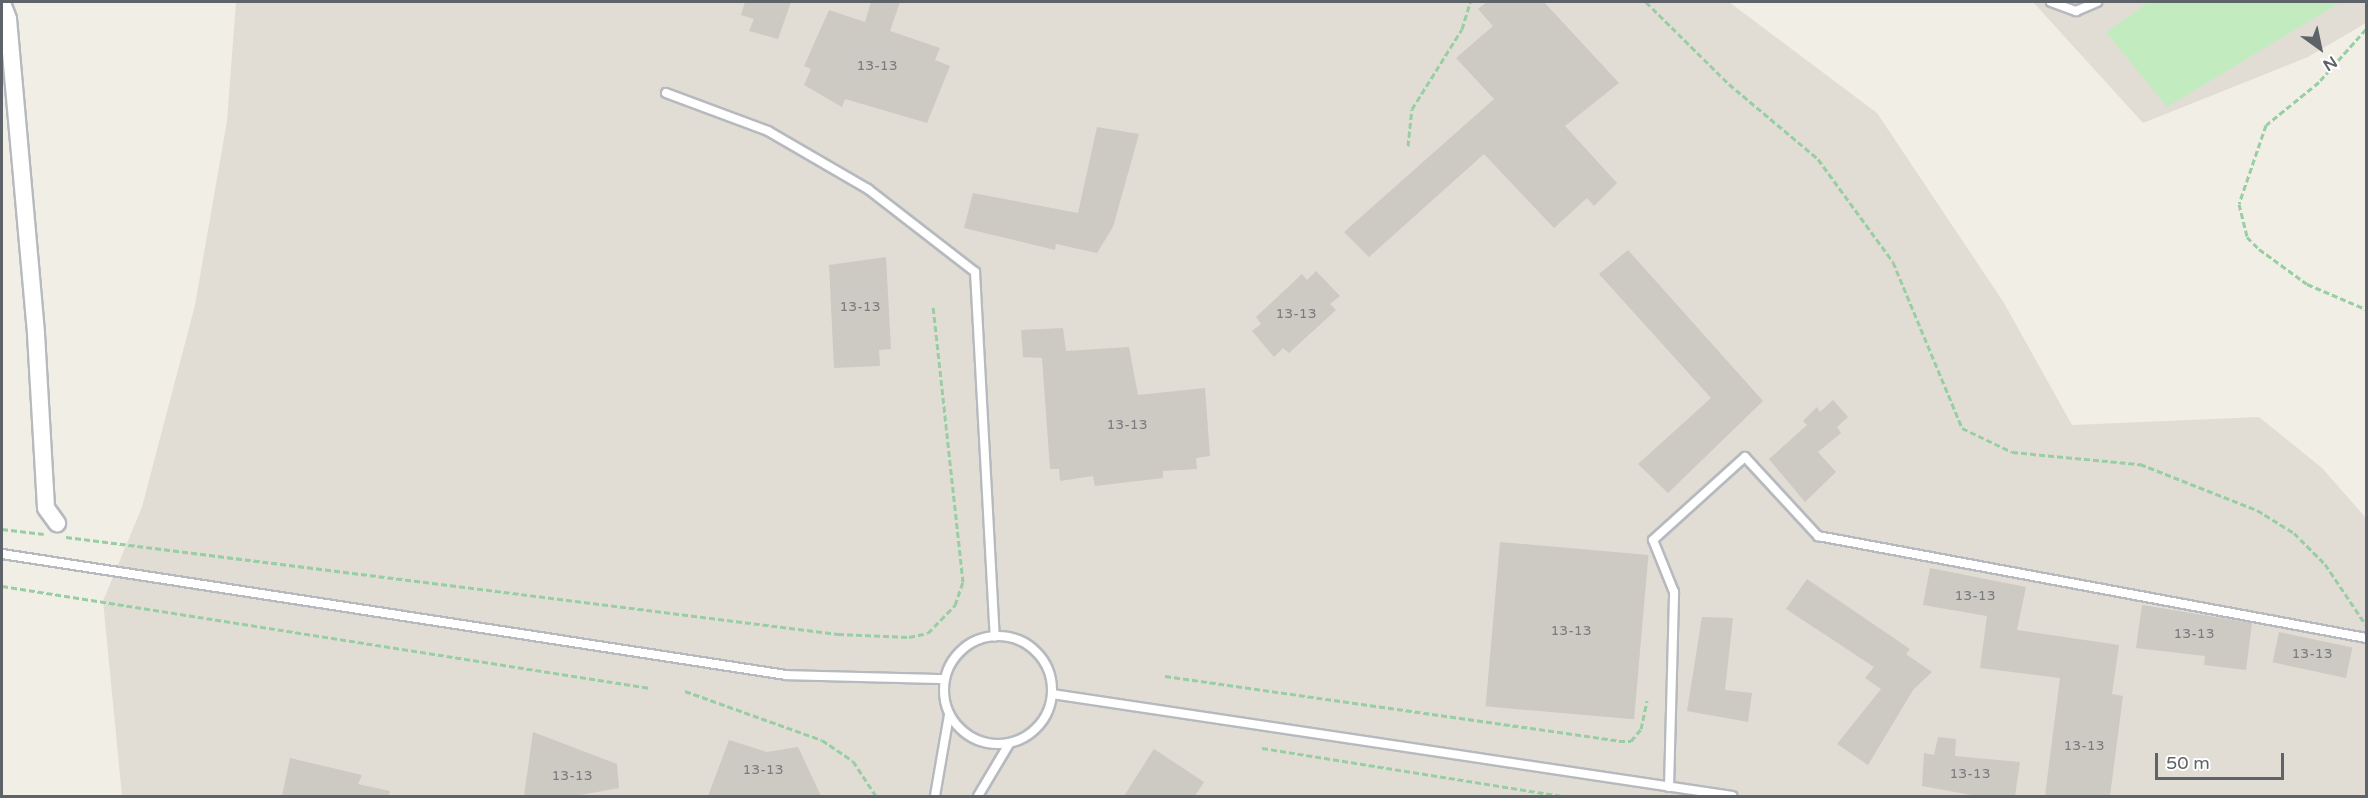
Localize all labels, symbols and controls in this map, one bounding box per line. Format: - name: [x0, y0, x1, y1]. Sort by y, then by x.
- north arrow: [2290, 18, 2350, 78]
- text: N: [2319, 51, 2341, 75]
- house number: 13-13: [857, 58, 897, 74]
- house number: 13-13: [840, 299, 880, 315]
- house number: 13-13: [1276, 306, 1316, 322]
- house number: 13-13: [1107, 417, 1147, 433]
- house number: 13-13: [1955, 588, 1995, 604]
- house number: 13-13: [1551, 623, 1591, 639]
- house number: 13-13: [2174, 626, 2214, 642]
- house number: 13-13: [2292, 646, 2332, 662]
- house number: 13-13: [2064, 738, 2104, 754]
- scale bar: [2158, 741, 2287, 779]
- text: 50 m: [2166, 752, 2210, 774]
- house number: 13-13: [743, 762, 783, 778]
- house number: 13-13: [1950, 766, 1990, 782]
- house number: 13-13: [552, 768, 592, 784]

